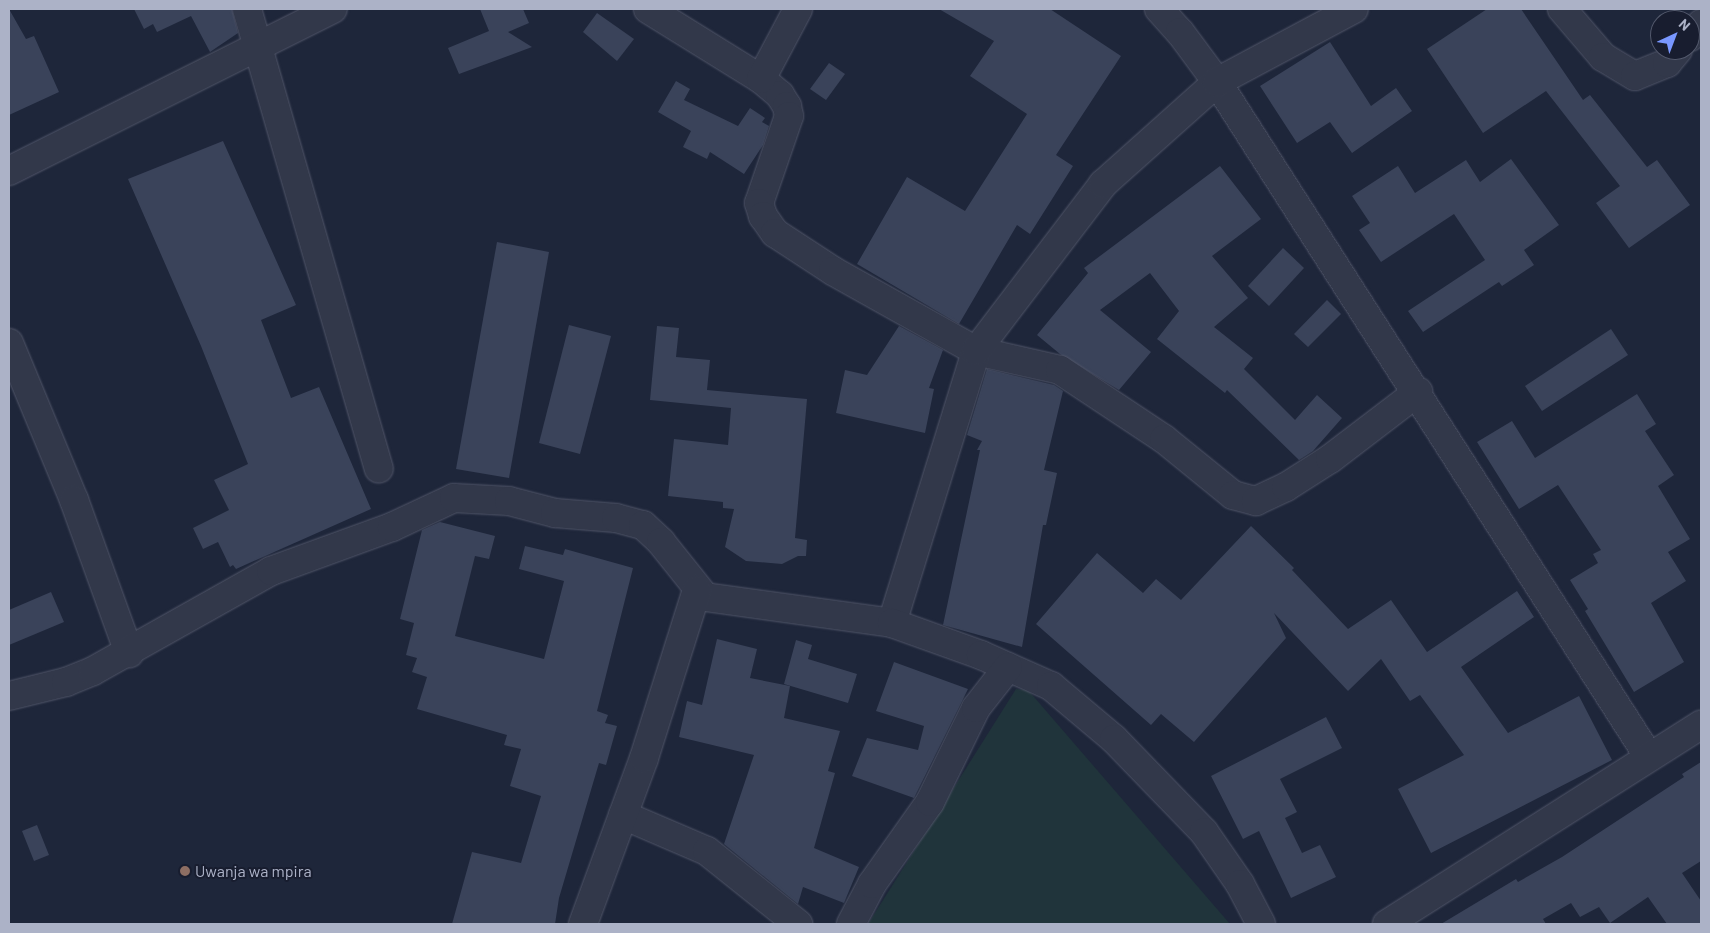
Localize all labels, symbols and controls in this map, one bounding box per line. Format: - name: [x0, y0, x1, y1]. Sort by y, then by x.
- north arrow: [1650, 10, 1700, 60]
- text: N: [1676, 15, 1694, 34]
- place label: Uwanja wa mpira: [195, 861, 312, 881]
- marker: Uwanja wa mpira: [179, 865, 191, 877]

